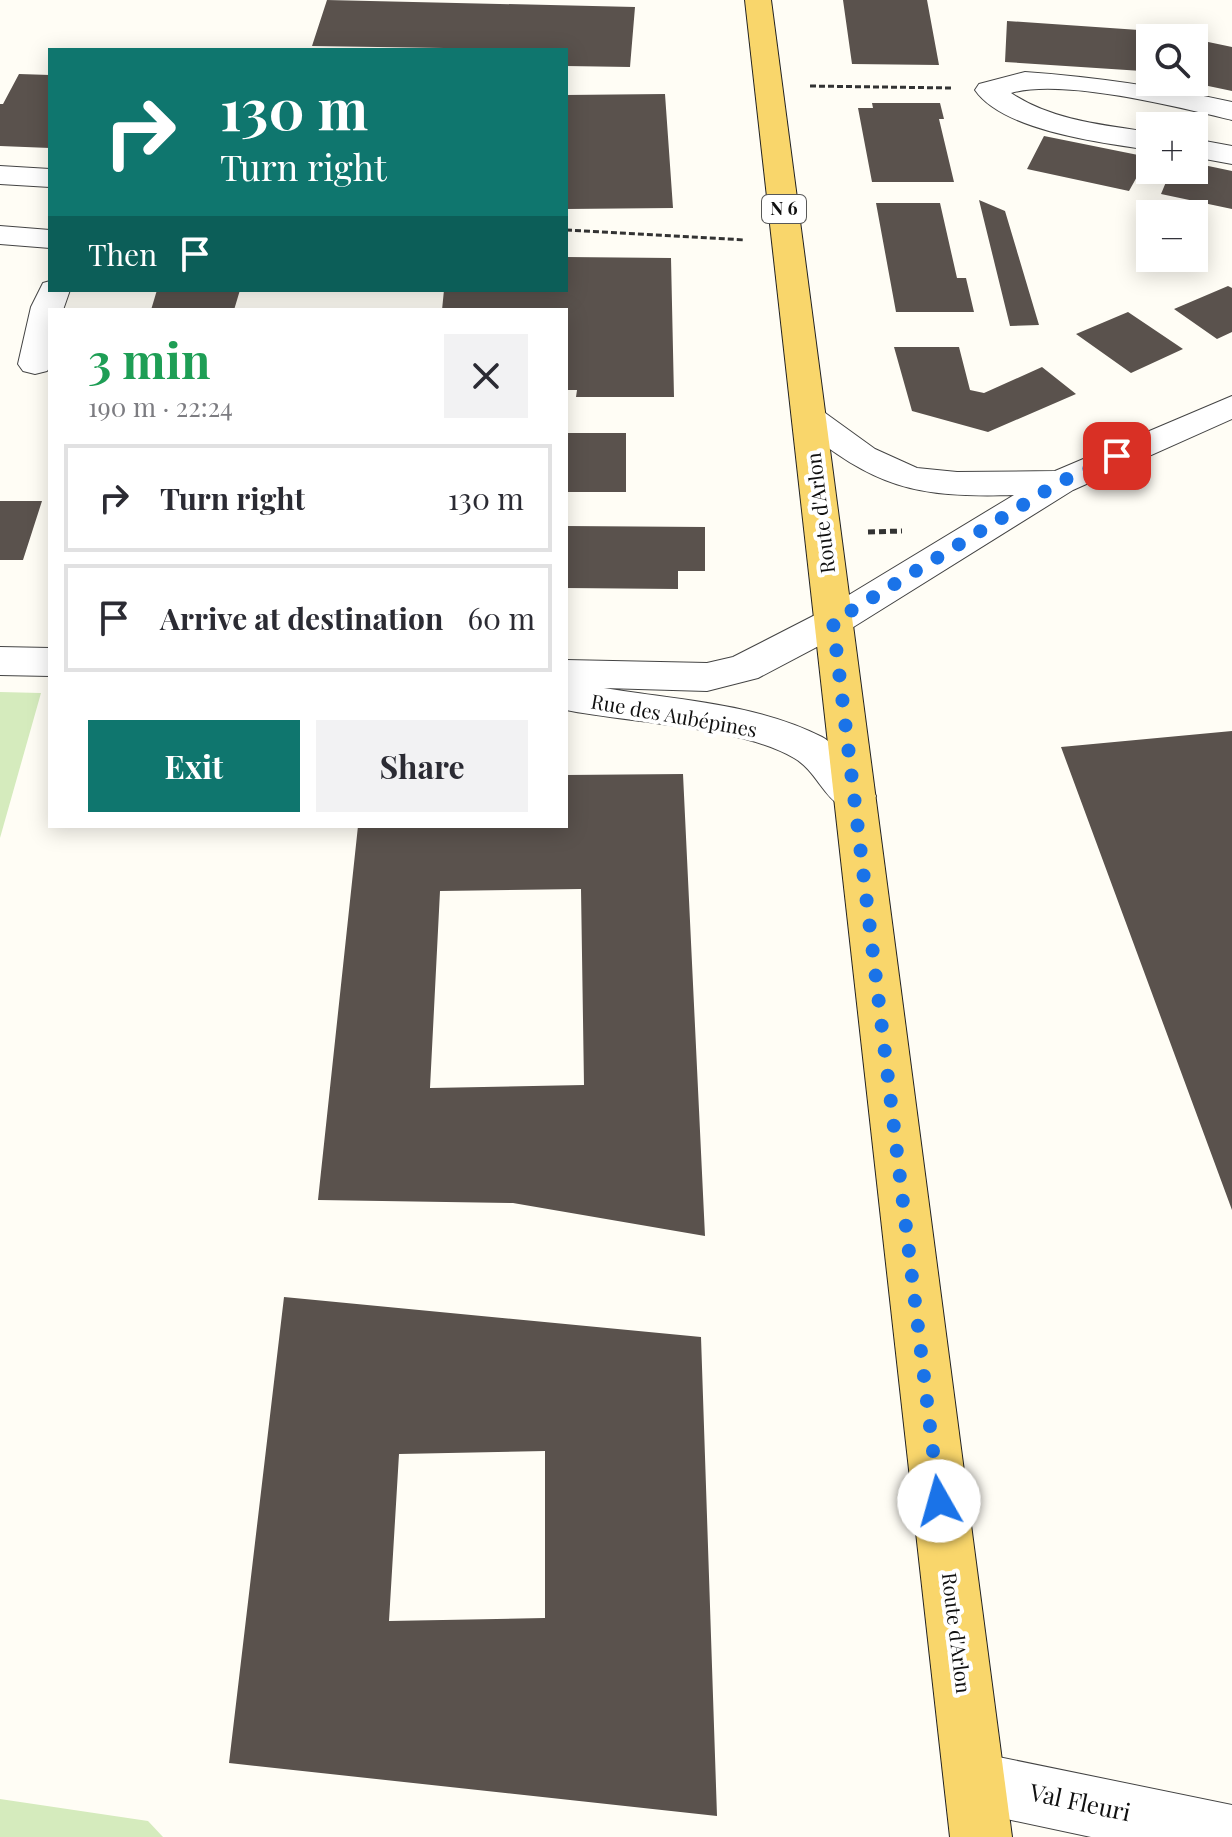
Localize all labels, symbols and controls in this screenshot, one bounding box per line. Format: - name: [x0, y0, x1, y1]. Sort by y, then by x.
- map controls: [1136, 24, 1208, 272]
- button: search: [1136, 24, 1208, 96]
- text: 130 m: [220, 70, 368, 145]
- icon: right: [88, 80, 192, 184]
- button: +: [1136, 112, 1208, 184]
- text: Turn right: [220, 142, 387, 190]
- road number: N 6: [762, 195, 806, 223]
- button: −: [1136, 200, 1208, 272]
- icon: arrive: [173, 232, 217, 276]
- text: Then: [88, 234, 157, 274]
- text: 3 min: [88, 327, 210, 391]
- button: close: [444, 334, 528, 418]
- text: 190 m · 22:24: [88, 389, 233, 424]
- pin: [1083, 422, 1151, 490]
- icon: arrive: [1095, 434, 1139, 478]
- street label: Route d'Arlon: [799, 451, 840, 575]
- icon: right: [92, 476, 136, 520]
- text: Turn right: [160, 478, 305, 518]
- text: 130 m: [448, 478, 524, 518]
- icon: arrive: [92, 596, 136, 640]
- text: Arrive at destination: [160, 598, 443, 638]
- text: 60 m: [467, 598, 535, 638]
- street label: Rue des Aubépines: [589, 687, 759, 742]
- button: Exit: [88, 720, 300, 812]
- button: Share: [316, 720, 528, 812]
- position arrow: [897, 1459, 981, 1543]
- street label: Route d'Arlon: [937, 1571, 978, 1695]
- street label: Val Fleuri: [1026, 1775, 1134, 1827]

